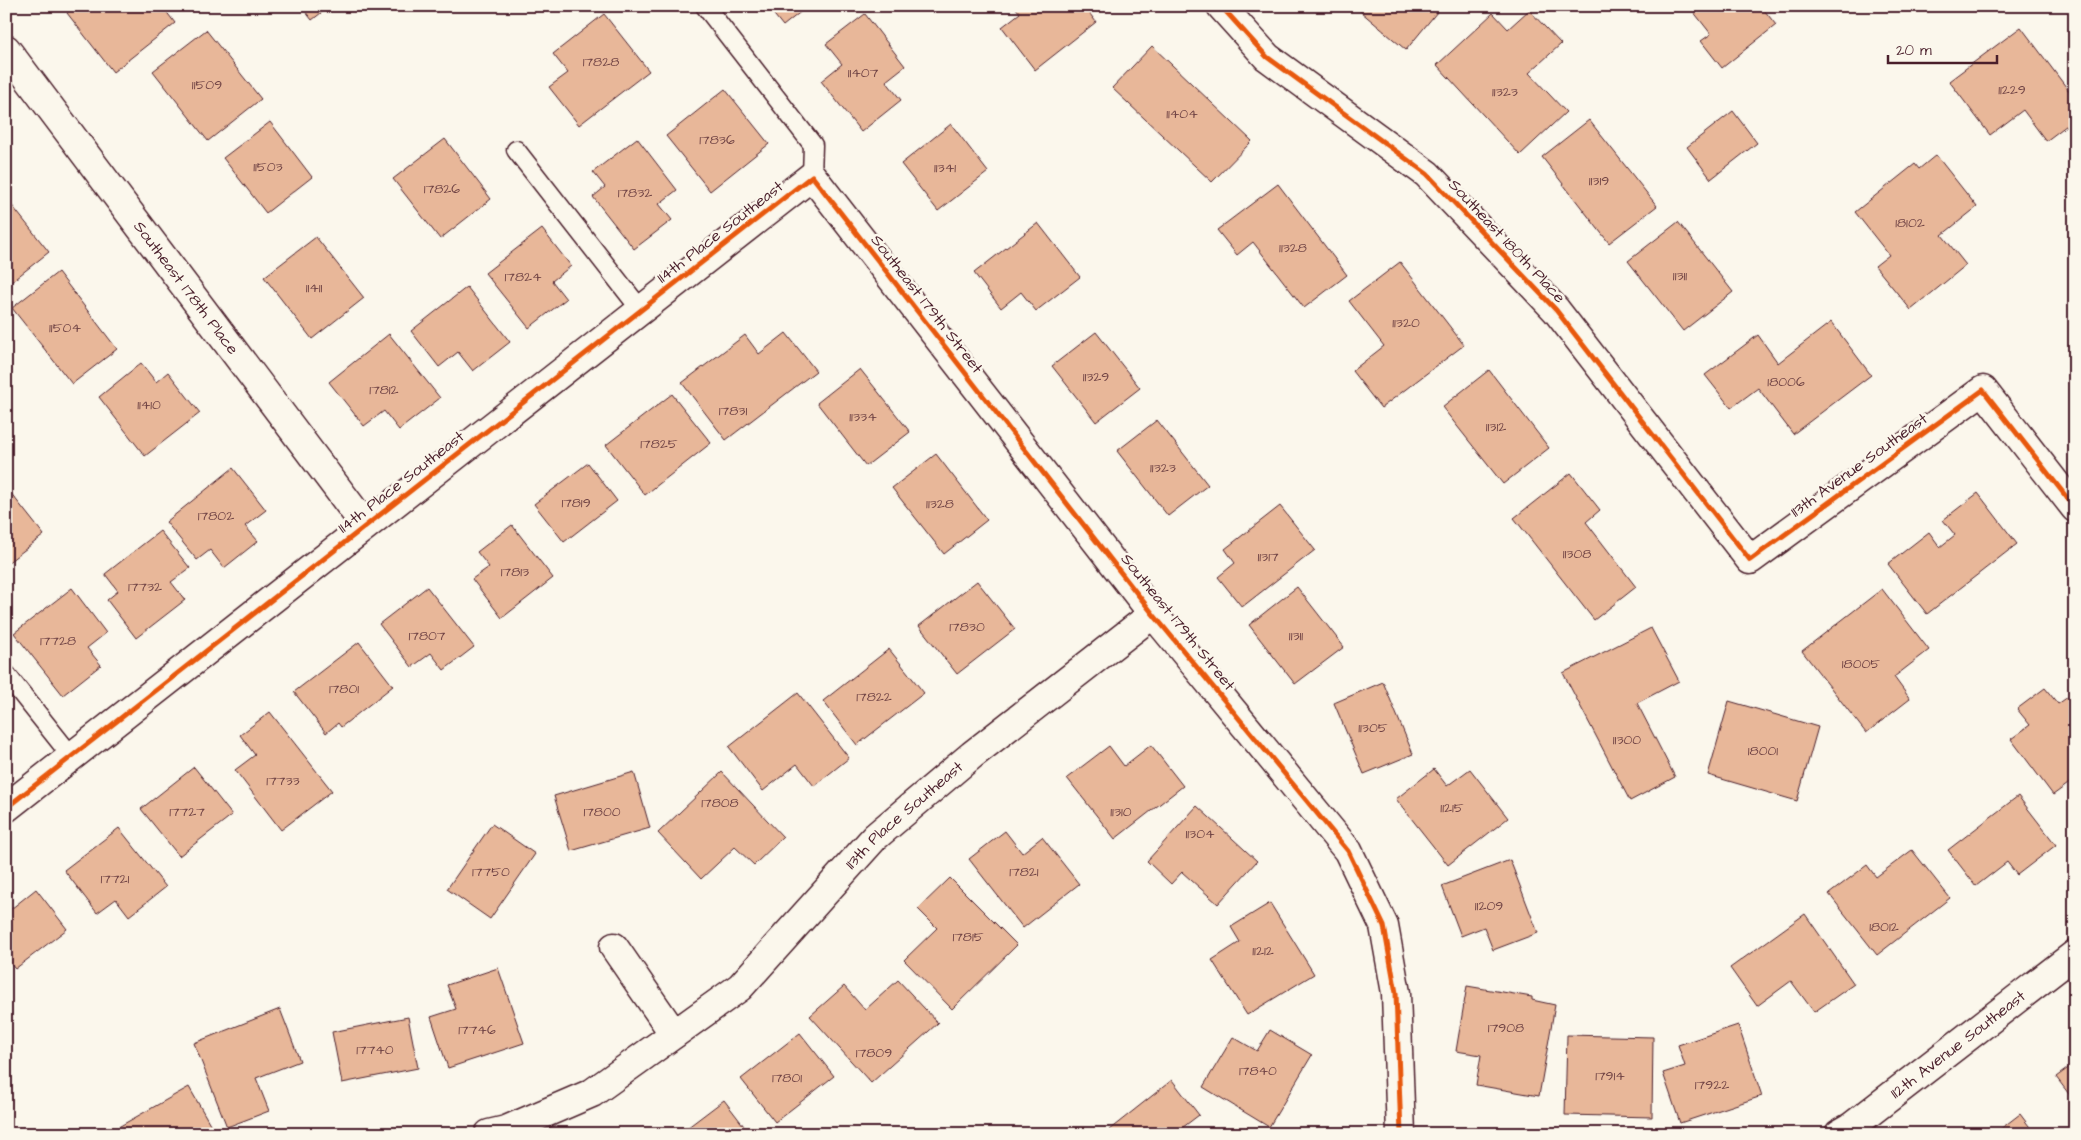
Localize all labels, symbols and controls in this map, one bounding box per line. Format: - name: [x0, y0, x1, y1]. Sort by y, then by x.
- scale bar: [1888, 32, 1997, 64]
- text: 20 m: [1896, 40, 1932, 61]
- house number: 17828: [583, 52, 619, 72]
- house number: 11407: [848, 63, 879, 83]
- house number: 11509: [192, 75, 222, 95]
- house number: 11229: [1998, 80, 2026, 100]
- house number: 11323: [1492, 82, 1518, 102]
- house number: 11404: [1166, 104, 1198, 124]
- house number: 17836: [699, 130, 735, 150]
- house number: 11503: [253, 157, 283, 177]
- house number: 11341: [934, 158, 956, 178]
- house number: 11319: [1589, 171, 1609, 191]
- street label: Southeast 180th Place: [1444, 174, 1571, 308]
- street label: 114th Place Southeast: [652, 175, 788, 288]
- house number: 17826: [424, 179, 460, 199]
- house number: 17832: [618, 183, 652, 203]
- house number: 18102: [1895, 213, 1925, 233]
- street label: Southeast 178th Place: [128, 216, 244, 359]
- street label: Southeast 179th Street: [866, 230, 989, 378]
- house number: 11328: [1279, 238, 1307, 258]
- house number: 11311: [1673, 266, 1687, 286]
- house number: 17824: [504, 267, 542, 287]
- house number: 11411: [306, 278, 323, 298]
- house number: 11320: [1392, 313, 1420, 333]
- house number: 11504: [49, 318, 81, 338]
- house number: 11329: [1083, 367, 1109, 387]
- house number: 18006: [1767, 372, 1805, 392]
- house number: 17812: [369, 380, 399, 400]
- house number: 11410: [137, 395, 161, 415]
- house number: 17831: [719, 401, 747, 421]
- house number: 11334: [849, 407, 877, 427]
- street label: 113th Avenue Southeast: [1786, 407, 1932, 522]
- house number: 11312: [1486, 417, 1506, 437]
- street label: 114th Place Southeast: [333, 425, 469, 538]
- house number: 17825: [640, 434, 678, 454]
- house number: 11323: [1150, 458, 1176, 478]
- house number: 17819: [561, 493, 591, 513]
- house number: 11328: [926, 494, 954, 514]
- house number: 17802: [198, 506, 234, 526]
- house number: 11308: [1563, 544, 1591, 564]
- house number: 11317: [1257, 547, 1279, 567]
- street label: Southeast 179th Street: [1116, 549, 1241, 696]
- house number: 17813: [501, 562, 529, 582]
- house number: 17732: [128, 577, 162, 597]
- house number: 17830: [949, 617, 985, 637]
- house number: 17807: [409, 626, 446, 646]
- house number: 11311: [1289, 626, 1303, 646]
- house number: 17728: [40, 631, 76, 651]
- house number: 18005: [1842, 654, 1880, 674]
- house number: 17801: [329, 679, 359, 699]
- house number: 17822: [856, 687, 892, 707]
- house number: 11305: [1358, 718, 1388, 738]
- house number: 11300: [1613, 730, 1641, 750]
- house number: 18001: [1748, 741, 1778, 761]
- street label: 113th Place Southeast: [840, 756, 968, 874]
- house number: 17733: [266, 771, 300, 791]
- house number: 17808: [701, 793, 739, 813]
- house number: 11215: [1440, 798, 1464, 818]
- house number: 17727: [169, 802, 205, 822]
- house number: 17800: [583, 802, 621, 822]
- house number: 11310: [1110, 802, 1132, 822]
- house number: 11304: [1185, 824, 1215, 844]
- house number: 17750: [472, 862, 510, 882]
- house number: 17821: [1009, 862, 1039, 882]
- house number: 17721: [101, 869, 130, 889]
- house number: 11209: [1475, 896, 1503, 916]
- house number: 18012: [1869, 917, 1899, 937]
- house number: 17815: [952, 927, 984, 947]
- house number: 11212: [1252, 941, 1274, 961]
- street label: 112th Avenue Southeast: [1886, 985, 2031, 1104]
- house number: 17908: [1488, 1018, 1524, 1038]
- house number: 17746: [458, 1020, 496, 1040]
- house number: 17740: [356, 1040, 394, 1060]
- house number: 17809: [856, 1043, 892, 1063]
- house number: 17840: [1239, 1061, 1277, 1081]
- house number: 17914: [1595, 1066, 1625, 1086]
- house number: 17801: [772, 1068, 802, 1088]
- house number: 17922: [1695, 1075, 1729, 1095]

